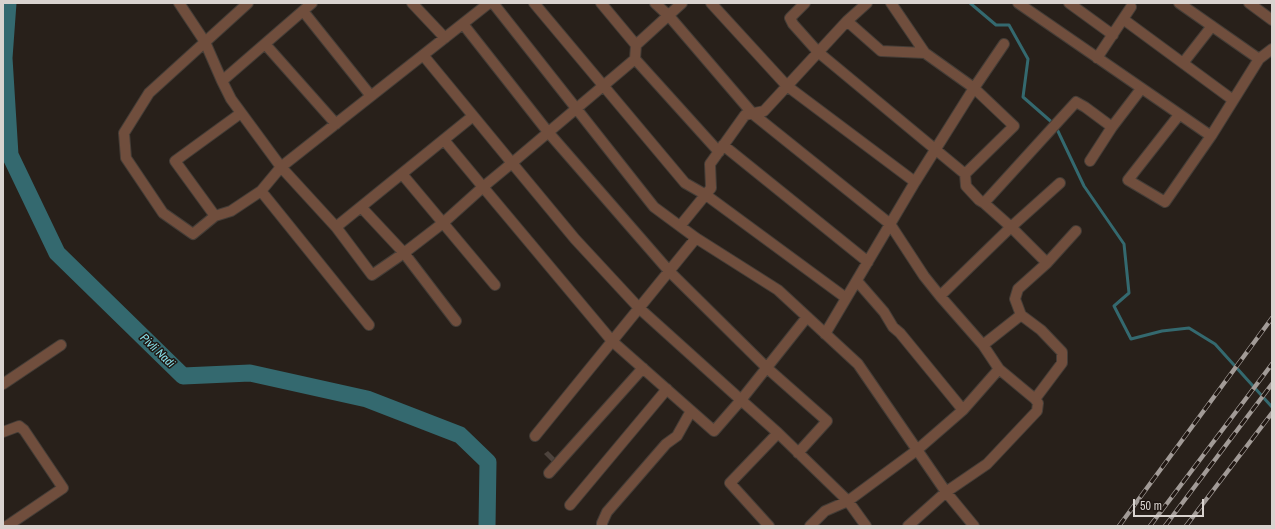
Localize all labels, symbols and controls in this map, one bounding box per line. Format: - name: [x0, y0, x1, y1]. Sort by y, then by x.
- water label: Pivli Nadi: [137, 331, 177, 371]
- scale bar: [1135, 491, 1206, 517]
- text: 50 m: [1140, 498, 1162, 514]

